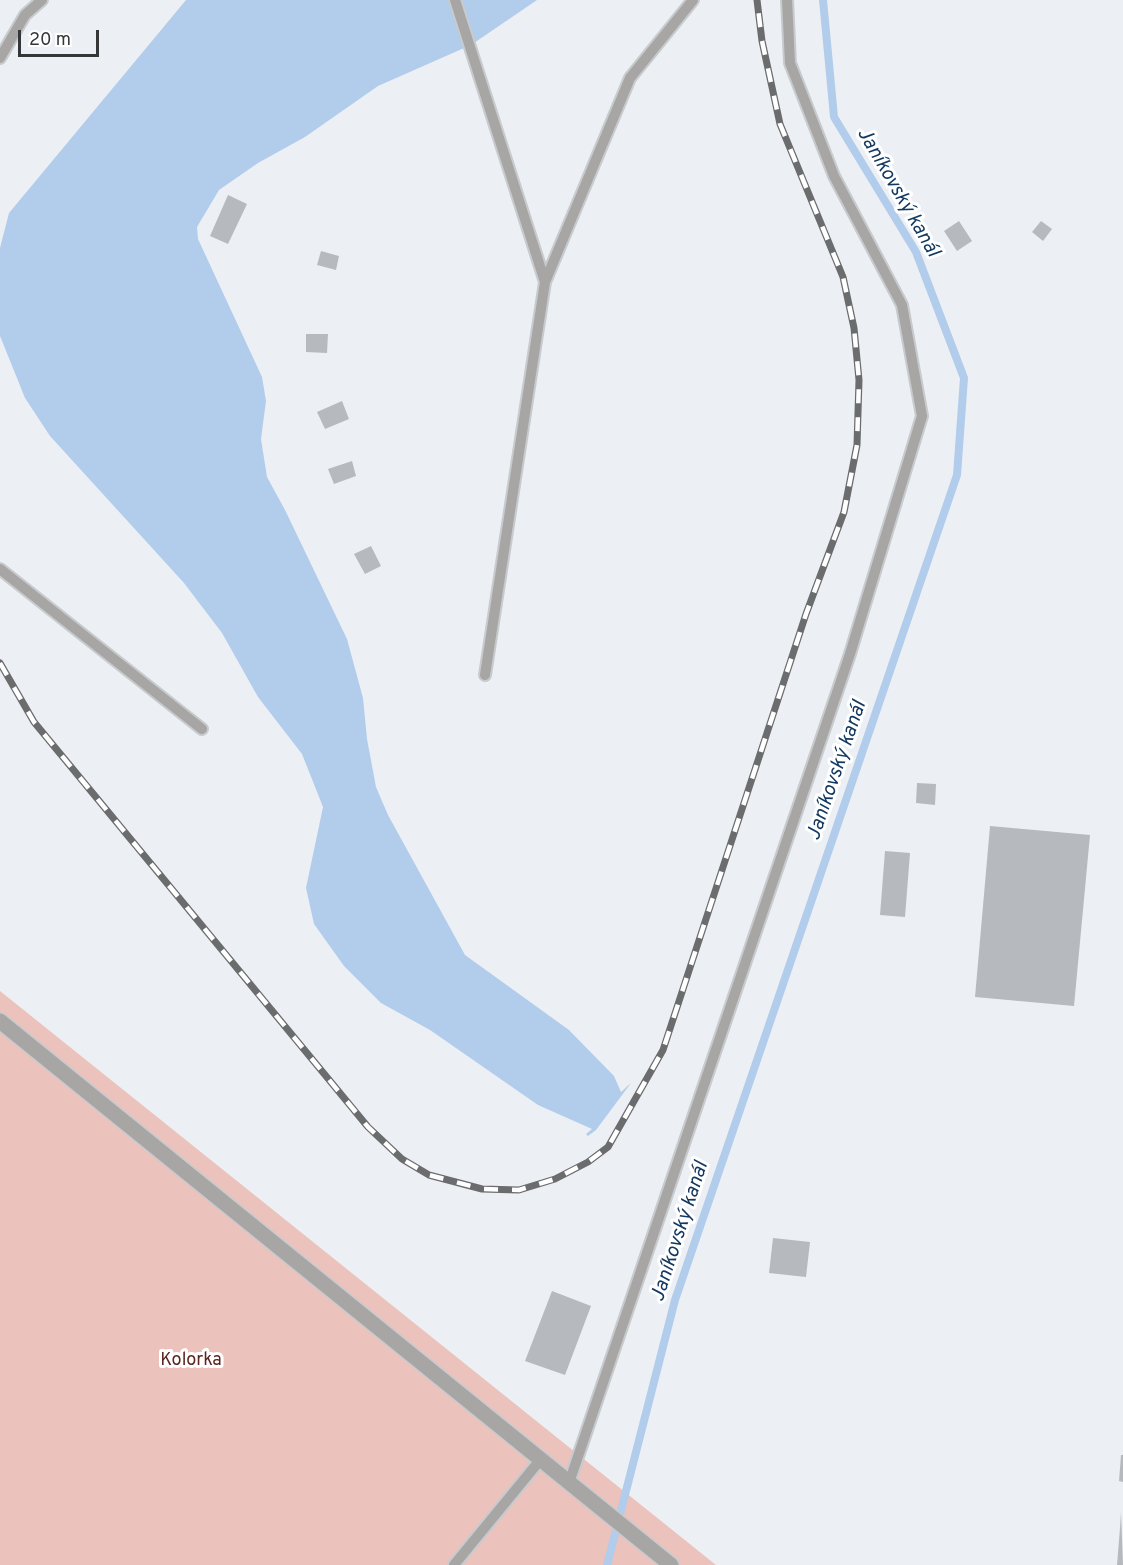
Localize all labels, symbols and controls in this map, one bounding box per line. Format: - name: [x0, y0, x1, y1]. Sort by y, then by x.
- scale bar: [21, 18, 102, 56]
- text: 20 m: [29, 29, 71, 52]
- water label: Janíkovský kanál: [850, 124, 944, 262]
- water label: Janíkovský kanál: [803, 698, 873, 844]
- water label: Janíkovský kanál: [647, 1159, 715, 1305]
- park label: Kolorka: [160, 1350, 222, 1372]

